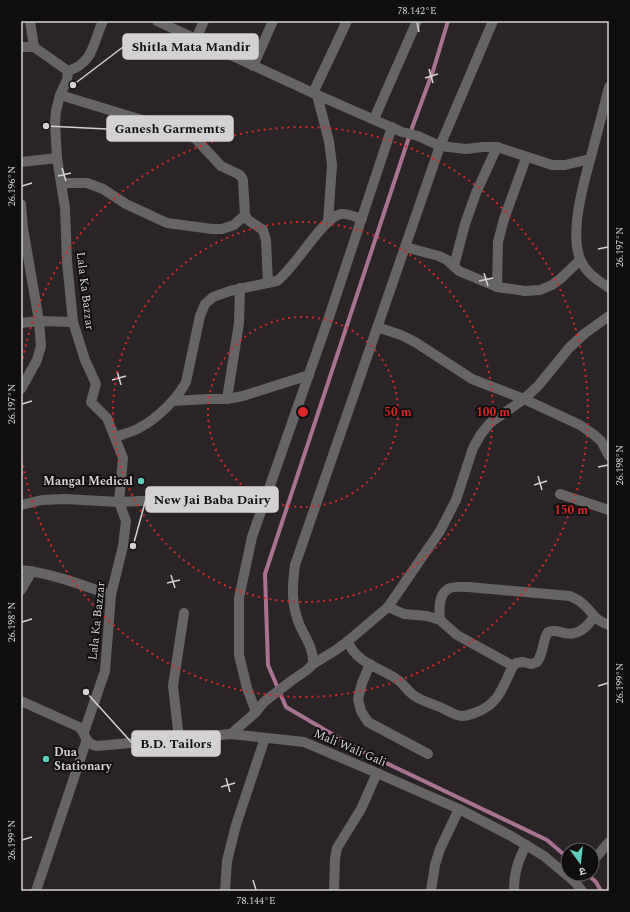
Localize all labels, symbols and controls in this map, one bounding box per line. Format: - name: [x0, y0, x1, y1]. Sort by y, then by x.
- text: 78.142°E: [397, 3, 437, 19]
- callout: Shitla Mata Mandir: [123, 34, 258, 59]
- text: Shitla Mata Mandir: [132, 37, 251, 57]
- callout: Ganesh Garmemts: [107, 116, 233, 141]
- text: Ganesh Garmemts: [115, 119, 225, 139]
- text: 26.196°N: [4, 166, 20, 206]
- text: 26.197°N: [612, 227, 628, 267]
- street label: Lala Ka Bazzar: [71, 251, 99, 332]
- text: 26.197°N: [4, 384, 20, 424]
- text: 50 m: [384, 403, 412, 422]
- text: 100 m: [476, 403, 510, 422]
- centre of rings: [296, 405, 310, 419]
- text: 26.198°N: [612, 445, 628, 485]
- place label: Mangal Medical: [43, 472, 133, 491]
- marker: Mangal Medical: [136, 476, 146, 486]
- callout: New Jai Baba Dairy: [146, 487, 278, 512]
- text: New Jai Baba Dairy: [154, 490, 271, 510]
- text: 150 m: [554, 501, 588, 520]
- street label: Lala Ka Bazzar: [83, 581, 111, 661]
- text: 26.198°N: [4, 602, 20, 642]
- text: 26.199°N: [612, 663, 628, 703]
- street label: Mali Wali Gali: [311, 724, 390, 772]
- callout: B.D. Tailors: [132, 731, 220, 756]
- text: B.D. Tailors: [140, 734, 212, 754]
- place label: Dua Stationary: [54, 743, 113, 776]
- marker: Dua Stationary: [41, 754, 51, 764]
- text: 26.199°N: [4, 820, 20, 860]
- north arrow: [560, 842, 600, 882]
- text: उ: [577, 862, 588, 880]
- text: 78.144°E: [236, 893, 276, 909]

